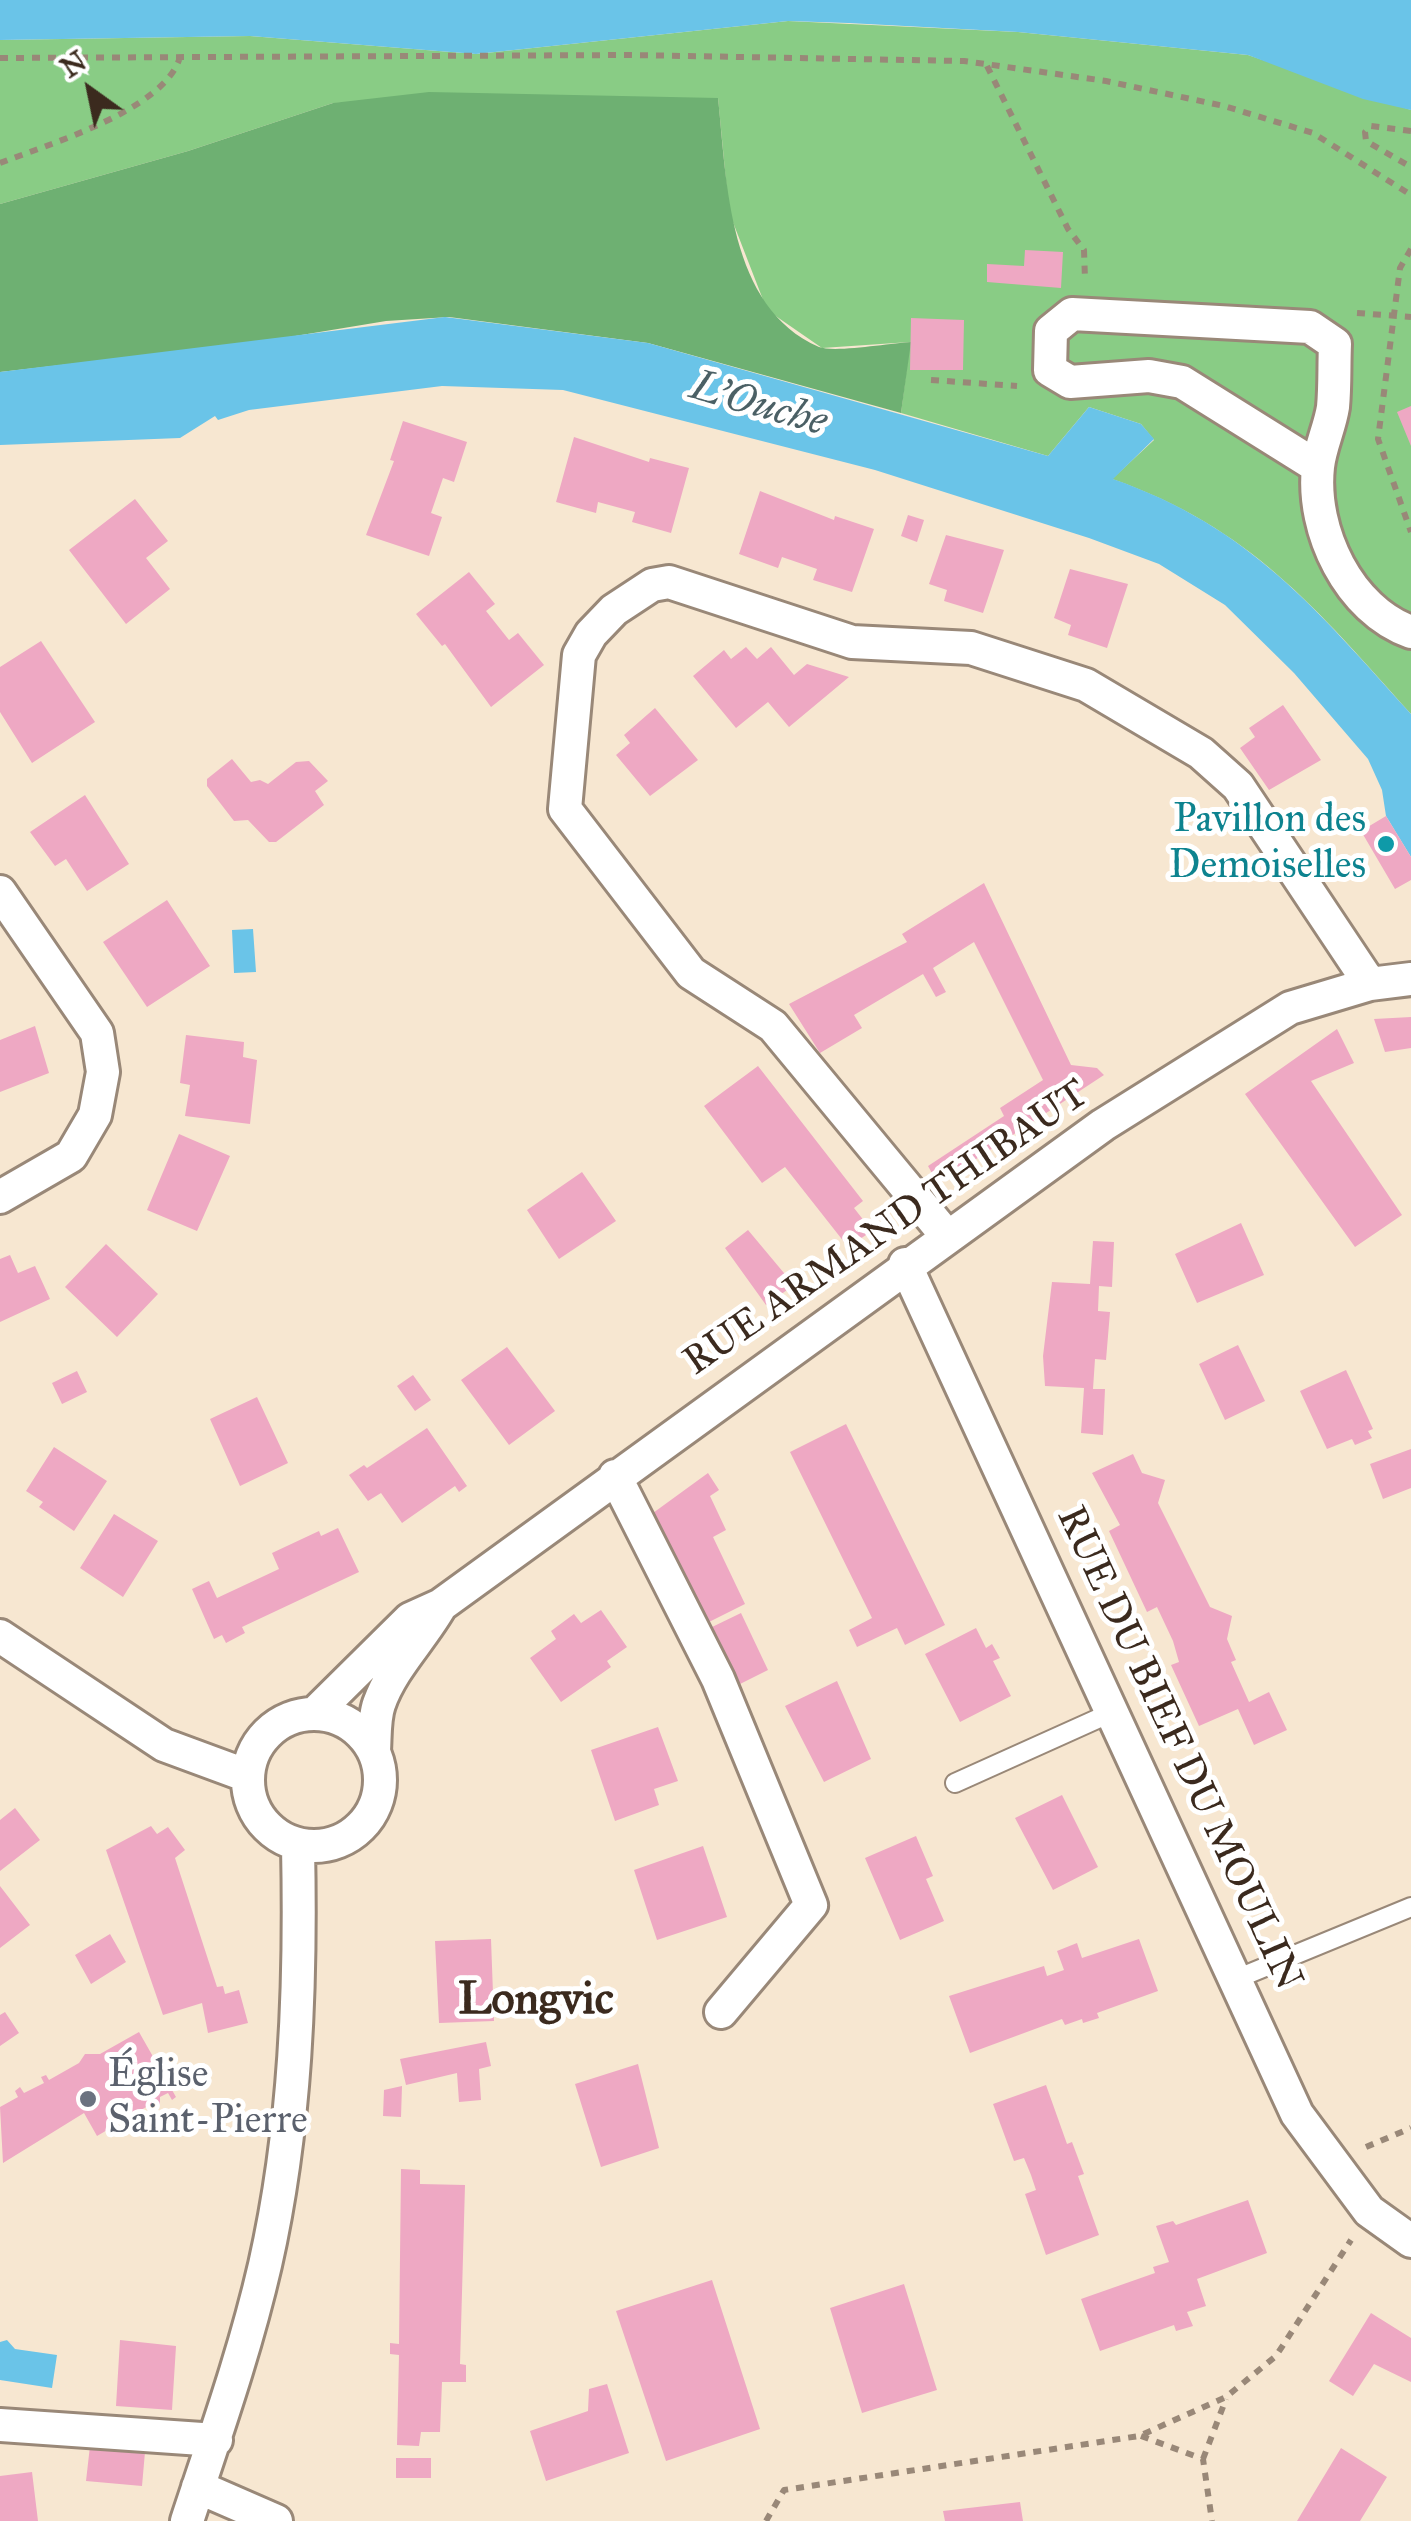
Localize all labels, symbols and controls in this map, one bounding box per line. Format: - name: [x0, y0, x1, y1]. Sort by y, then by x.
- north arrow: [40, 40, 140, 140]
- text: N: [54, 43, 93, 86]
- water label: L'Ouche: [684, 363, 832, 449]
- place label: Pavillon des Demoiselles: [1169, 797, 1366, 891]
- marker: Pavillon des Demoiselles: [1375, 833, 1397, 855]
- street label: RUE ARMAND THIBAUT: [675, 1071, 1099, 1387]
- street label: RUE DU BIEF DU MOULIN: [1045, 1500, 1311, 1998]
- district label: Longvic: [458, 1975, 614, 2029]
- place label: Église Saint-Pierre: [108, 2052, 308, 2146]
- marker: Église Saint-Pierre: [77, 2088, 99, 2110]

